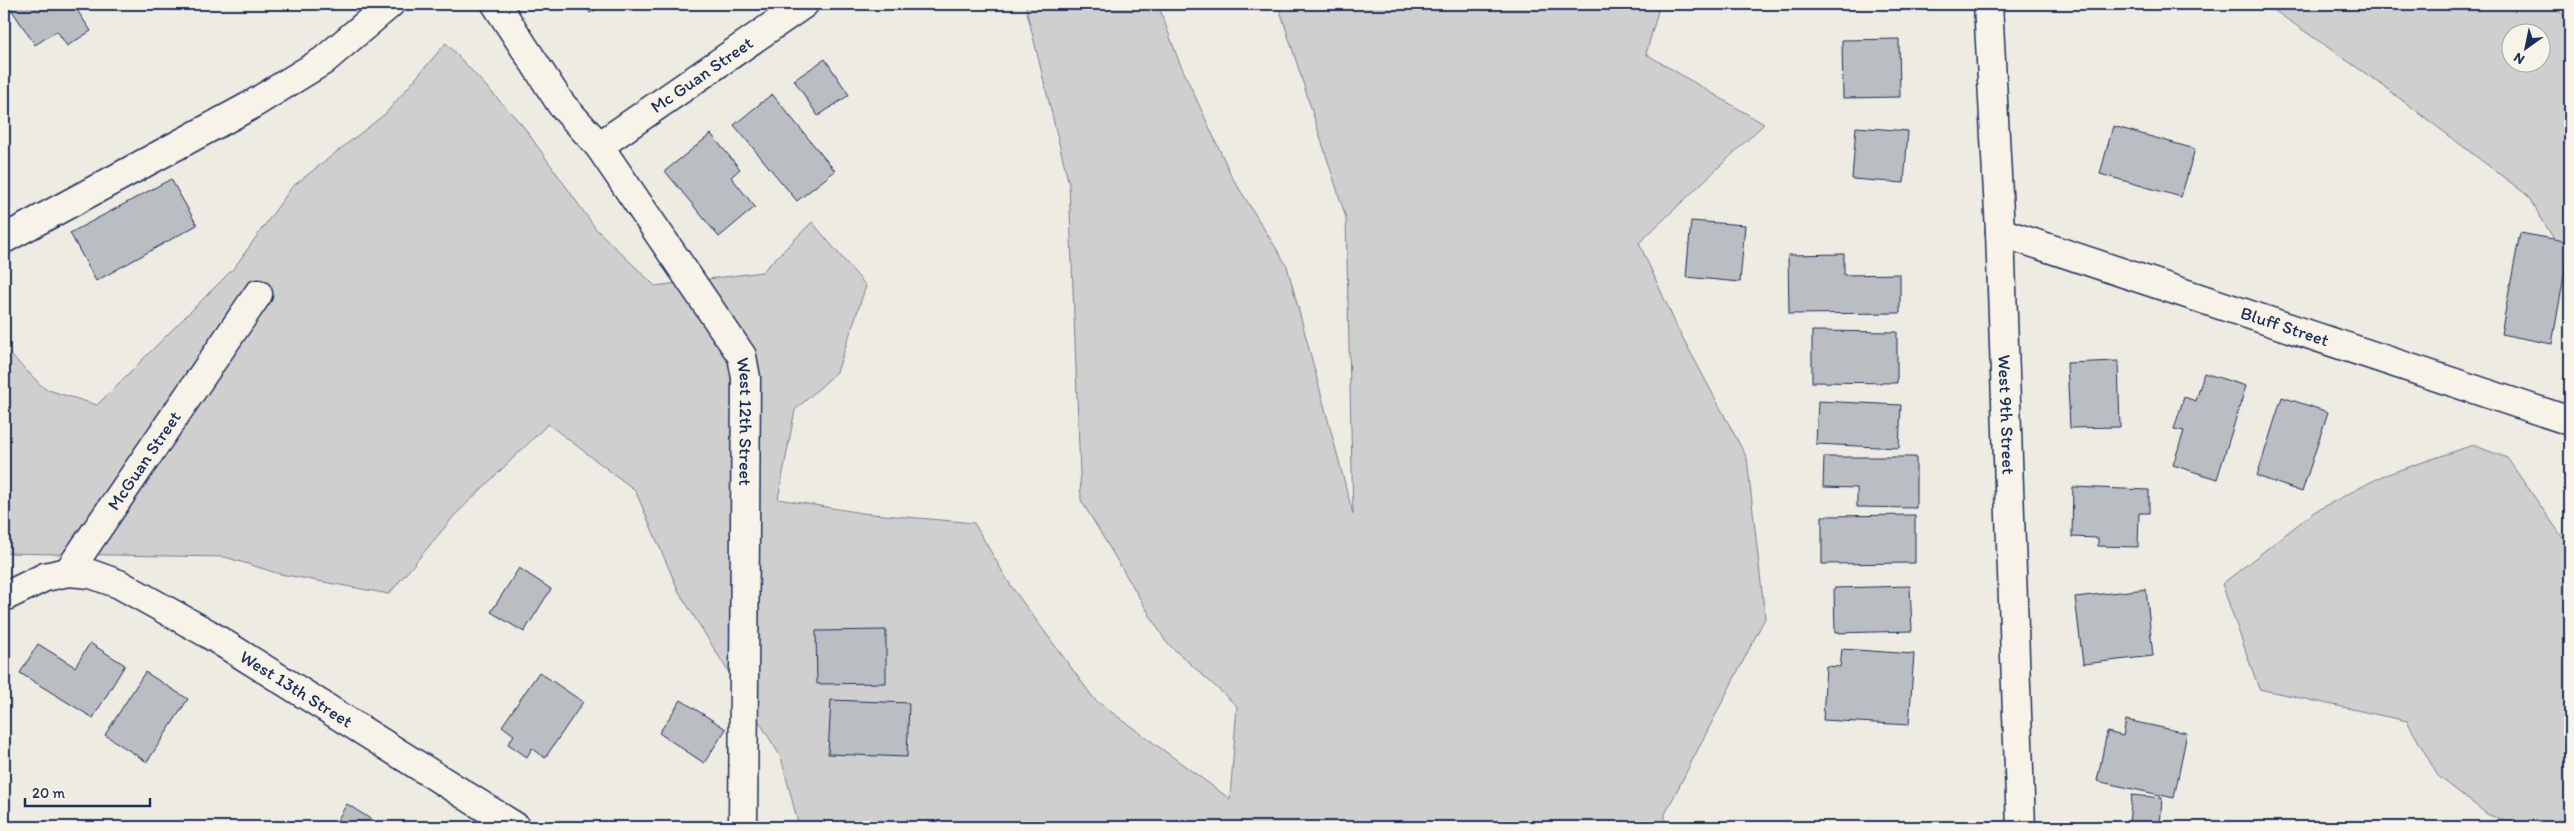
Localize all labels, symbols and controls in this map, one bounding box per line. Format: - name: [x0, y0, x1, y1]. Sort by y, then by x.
- north arrow: [2502, 22, 2552, 72]
- street label: Mc Guan Street: [646, 32, 757, 118]
- text: N: [2511, 49, 2528, 68]
- street label: Bluff Street: [2238, 302, 2332, 351]
- street label: West 9th Street: [1993, 354, 2020, 475]
- street label: West 12th Street: [731, 356, 757, 486]
- street label: McGuan Street: [102, 407, 186, 515]
- street label: West 13th Street: [236, 646, 357, 733]
- scale bar: [25, 776, 150, 808]
- text: 20 m: [32, 784, 66, 802]

